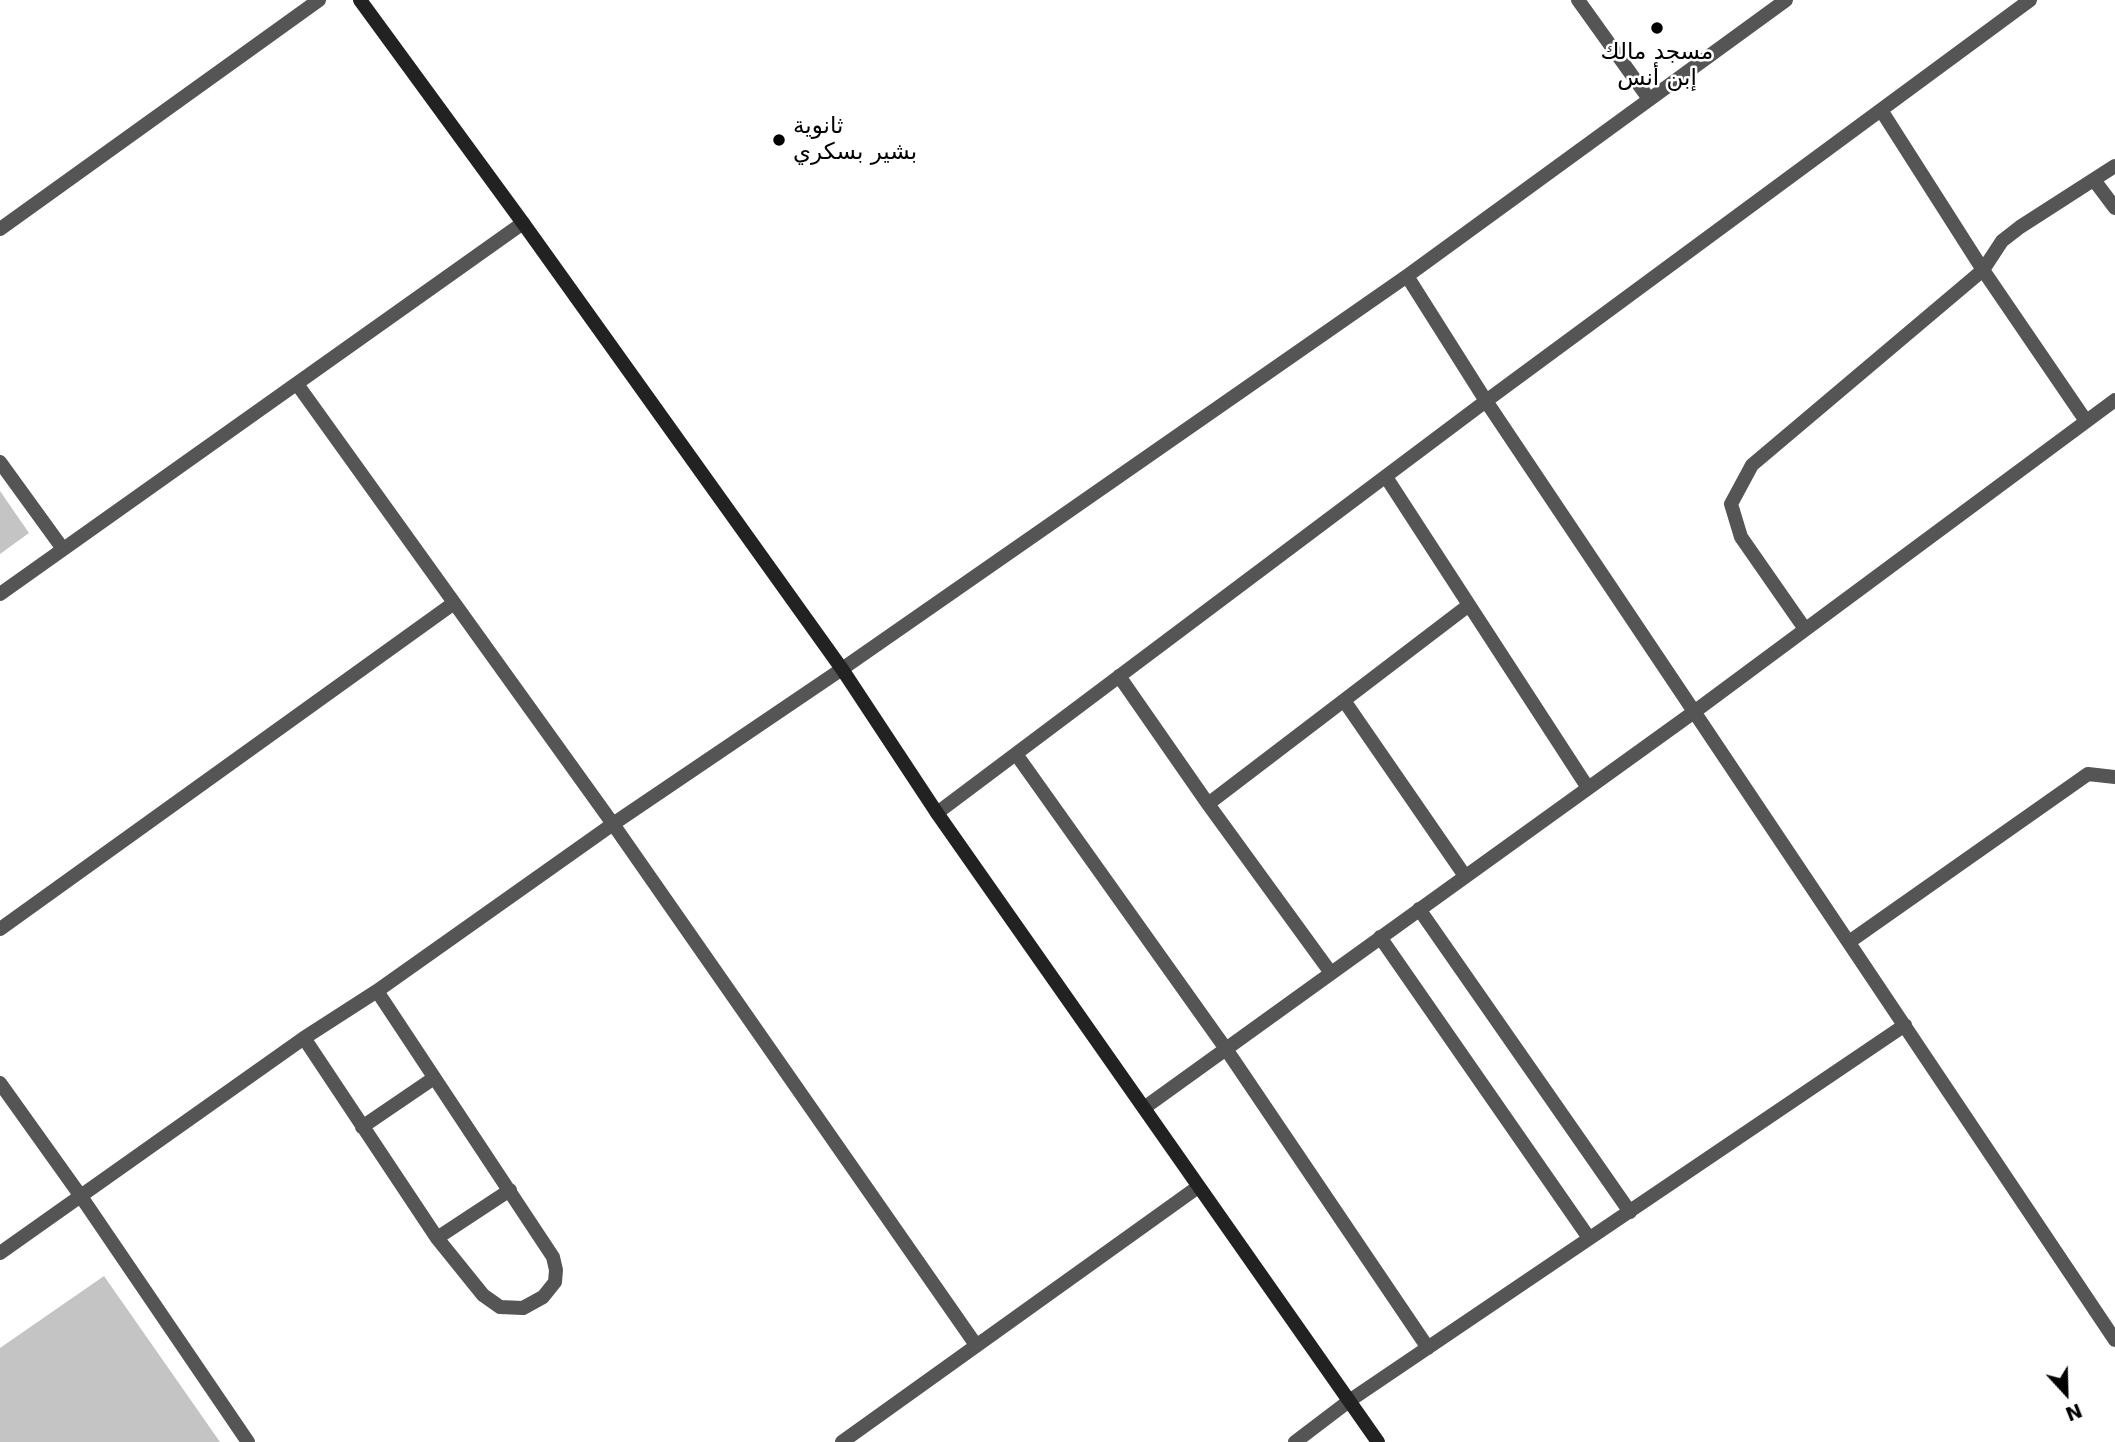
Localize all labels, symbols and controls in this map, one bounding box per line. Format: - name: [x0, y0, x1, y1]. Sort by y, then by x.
- marker: مسجد مالك إبن أنس: [1649, 20, 1665, 36]
- place label: مسجد مالك إبن أنس: [1601, 39, 1713, 93]
- place label: ثانوية بشير بسكري: [793, 113, 917, 167]
- marker: ثانوية بشير بسكري: [771, 132, 787, 148]
- north arrow: [2031, 1358, 2101, 1428]
- text: N: [2062, 1399, 2085, 1426]

